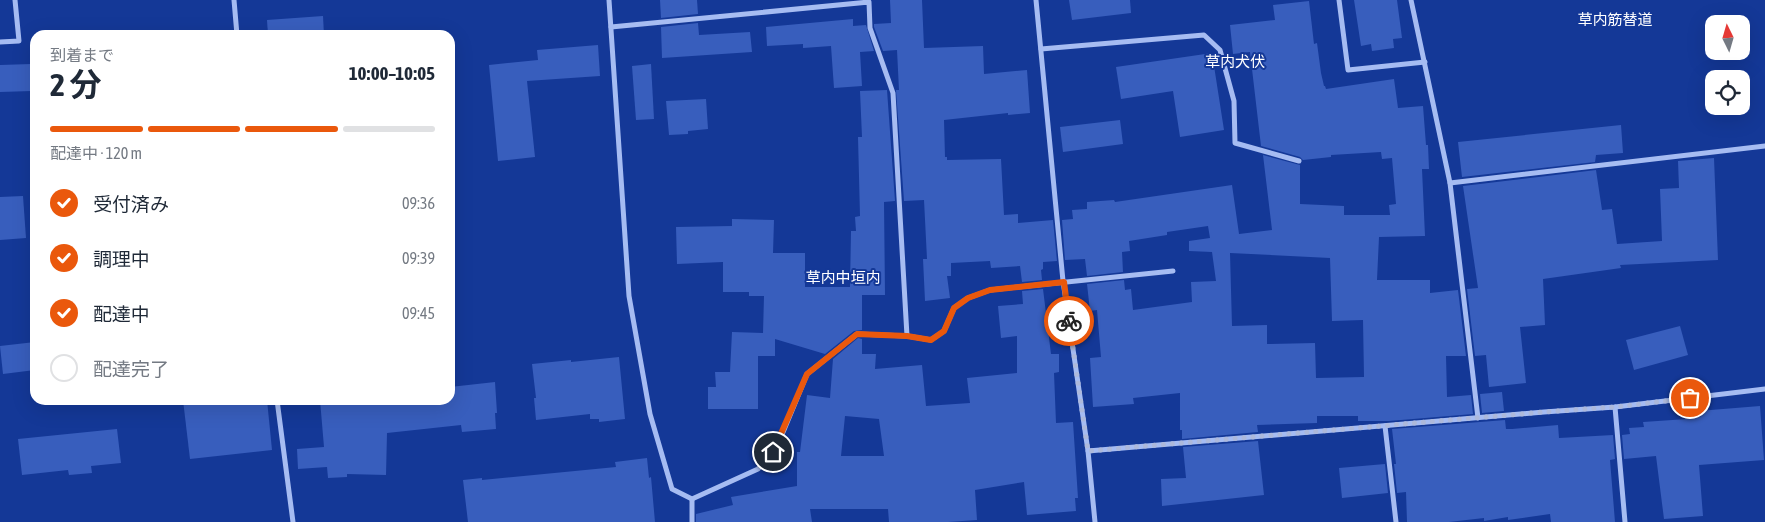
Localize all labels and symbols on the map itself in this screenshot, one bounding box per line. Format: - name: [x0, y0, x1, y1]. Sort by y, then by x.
- district label: 草内筋替道: [1577, 11, 1653, 28]
- north arrow: [1705, 15, 1750, 60]
- district label: 草内犬伏: [1205, 53, 1265, 70]
- district label: 草内中垣内: [805, 269, 881, 286]
- courier: [1044, 296, 1094, 346]
- pin: [1669, 377, 1711, 419]
- pin: [752, 431, 794, 473]

